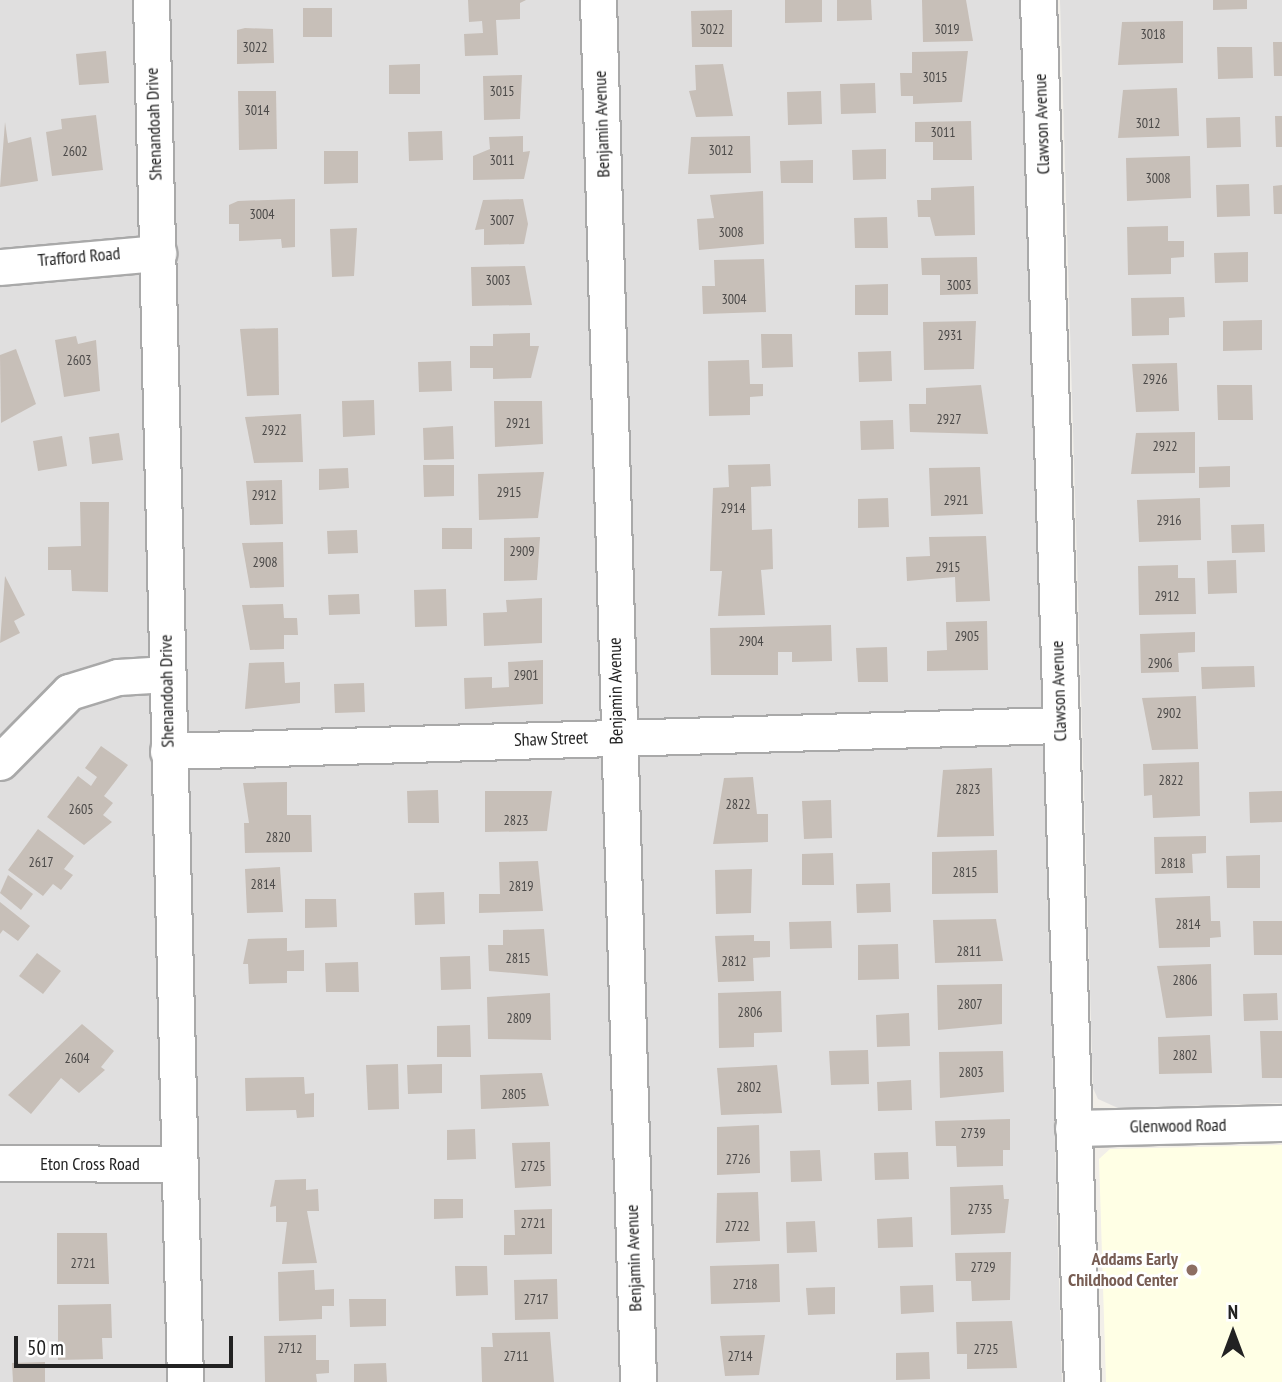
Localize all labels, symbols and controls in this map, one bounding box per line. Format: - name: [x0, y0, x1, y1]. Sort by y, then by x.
- house number: 3022: [699, 21, 725, 37]
- house number: 3019: [934, 21, 960, 37]
- house number: 3018: [1140, 26, 1166, 42]
- house number: 3022: [242, 39, 268, 55]
- street label: Shenandoah Drive: [141, 67, 167, 181]
- house number: 3015: [922, 69, 948, 85]
- street label: Benjamin Avenue: [589, 70, 615, 178]
- street label: Clawson Avenue: [1029, 73, 1055, 175]
- house number: 3015: [489, 83, 515, 99]
- house number: 3014: [244, 102, 270, 118]
- house number: 3012: [1135, 115, 1161, 131]
- house number: 3011: [930, 124, 956, 140]
- house number: 3012: [708, 142, 734, 158]
- house number: 2602: [62, 143, 88, 159]
- house number: 3011: [489, 152, 515, 168]
- house number: 3008: [1145, 170, 1171, 186]
- house number: 3004: [249, 206, 275, 222]
- house number: 3007: [489, 212, 515, 228]
- house number: 3008: [718, 224, 744, 240]
- street label: Trafford Road: [37, 243, 121, 271]
- house number: 3003: [485, 272, 511, 288]
- house number: 3003: [946, 277, 972, 293]
- house number: 3004: [721, 291, 747, 307]
- house number: 2931: [937, 327, 963, 343]
- house number: 2603: [66, 352, 92, 368]
- house number: 2926: [1142, 371, 1168, 387]
- house number: 2927: [936, 411, 962, 427]
- house number: 2921: [505, 415, 531, 431]
- house number: 2922: [261, 422, 287, 438]
- house number: 2922: [1152, 438, 1178, 454]
- house number: 2915: [496, 484, 522, 500]
- house number: 2912: [251, 487, 277, 503]
- house number: 2921: [943, 492, 969, 508]
- house number: 2914: [720, 500, 746, 516]
- house number: 2916: [1156, 512, 1182, 528]
- house number: 2909: [509, 543, 535, 559]
- house number: 2908: [252, 554, 278, 570]
- house number: 2915: [935, 559, 961, 575]
- house number: 2912: [1154, 588, 1180, 604]
- house number: 2905: [954, 628, 980, 644]
- house number: 2904: [738, 633, 764, 649]
- street label: Shenandoah Drive: [155, 634, 179, 748]
- street label: Benjamin Avenue: [604, 637, 628, 745]
- street label: Clawson Avenue: [1046, 640, 1072, 742]
- house number: 2906: [1147, 655, 1173, 671]
- house number: 2901: [513, 667, 539, 683]
- house number: 2902: [1156, 705, 1182, 721]
- street label: Shaw Street: [513, 727, 589, 751]
- house number: 2822: [1158, 772, 1184, 788]
- house number: 2823: [955, 781, 981, 797]
- house number: 2822: [725, 796, 751, 812]
- house number: 2605: [68, 801, 94, 817]
- house number: 2823: [503, 812, 529, 828]
- house number: 2820: [265, 829, 291, 845]
- house number: 2617: [28, 854, 54, 870]
- house number: 2818: [1160, 855, 1186, 871]
- house number: 2815: [952, 864, 978, 880]
- house number: 2814: [250, 876, 276, 892]
- house number: 2819: [508, 878, 534, 894]
- house number: 2814: [1175, 916, 1201, 932]
- house number: 2811: [956, 943, 982, 959]
- house number: 2815: [505, 950, 531, 966]
- house number: 2812: [721, 953, 747, 969]
- house number: 2806: [1172, 972, 1198, 988]
- house number: 2807: [957, 996, 983, 1012]
- house number: 2806: [737, 1004, 763, 1020]
- house number: 2809: [506, 1010, 532, 1026]
- house number: 2802: [1172, 1047, 1198, 1063]
- house number: 2604: [64, 1050, 90, 1066]
- house number: 2803: [958, 1064, 984, 1080]
- house number: 2802: [736, 1079, 762, 1095]
- house number: 2805: [501, 1086, 527, 1102]
- street label: Glenwood Road: [1129, 1114, 1227, 1138]
- house number: 2739: [960, 1125, 986, 1141]
- house number: 2726: [725, 1151, 751, 1167]
- street label: Eton Cross Road: [40, 1153, 140, 1175]
- house number: 2725: [520, 1158, 546, 1174]
- house number: 2735: [967, 1201, 993, 1217]
- street label: Benjamin Avenue: [621, 1204, 647, 1312]
- house number: 2721: [520, 1215, 546, 1231]
- house number: 2722: [724, 1218, 750, 1234]
- place label: Addams Early Childhood Center: [1068, 1249, 1178, 1292]
- house number: 2721: [70, 1255, 96, 1271]
- house number: 2729: [970, 1259, 996, 1275]
- marker: Addams Early Childhood Center: [1184, 1262, 1200, 1278]
- house number: 2718: [732, 1276, 758, 1292]
- house number: 2717: [523, 1291, 549, 1307]
- north arrow: [1198, 1298, 1268, 1368]
- text: N: [1228, 1300, 1238, 1324]
- scale bar: [18, 1322, 236, 1366]
- text: 50 m: [27, 1334, 64, 1361]
- house number: 2712: [277, 1340, 303, 1356]
- house number: 2725: [973, 1341, 999, 1357]
- house number: 2711: [503, 1348, 529, 1364]
- house number: 2714: [727, 1348, 753, 1364]

